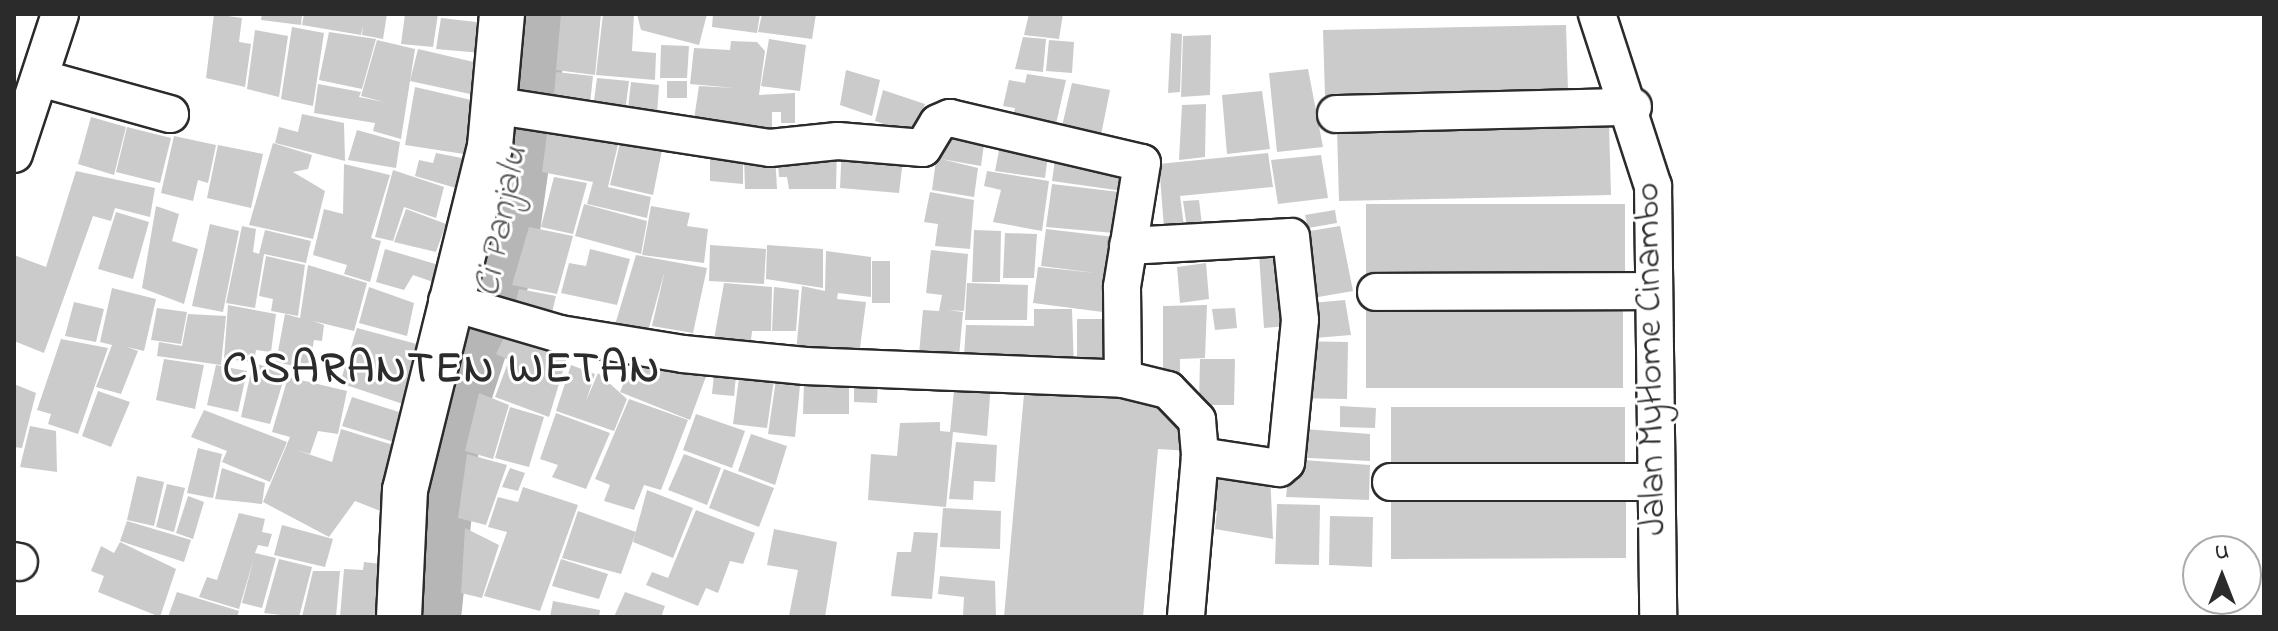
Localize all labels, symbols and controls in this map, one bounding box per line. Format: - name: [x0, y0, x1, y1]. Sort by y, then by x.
- water label: Ci Panjalu: [466, 143, 540, 301]
- street label: Jalan MyHome Cinambo: [1627, 182, 1677, 536]
- district label: CISARANTEN WETAN: [223, 344, 661, 396]
- north arrow: [2182, 535, 2262, 615]
- text: U: [2215, 537, 2229, 569]

